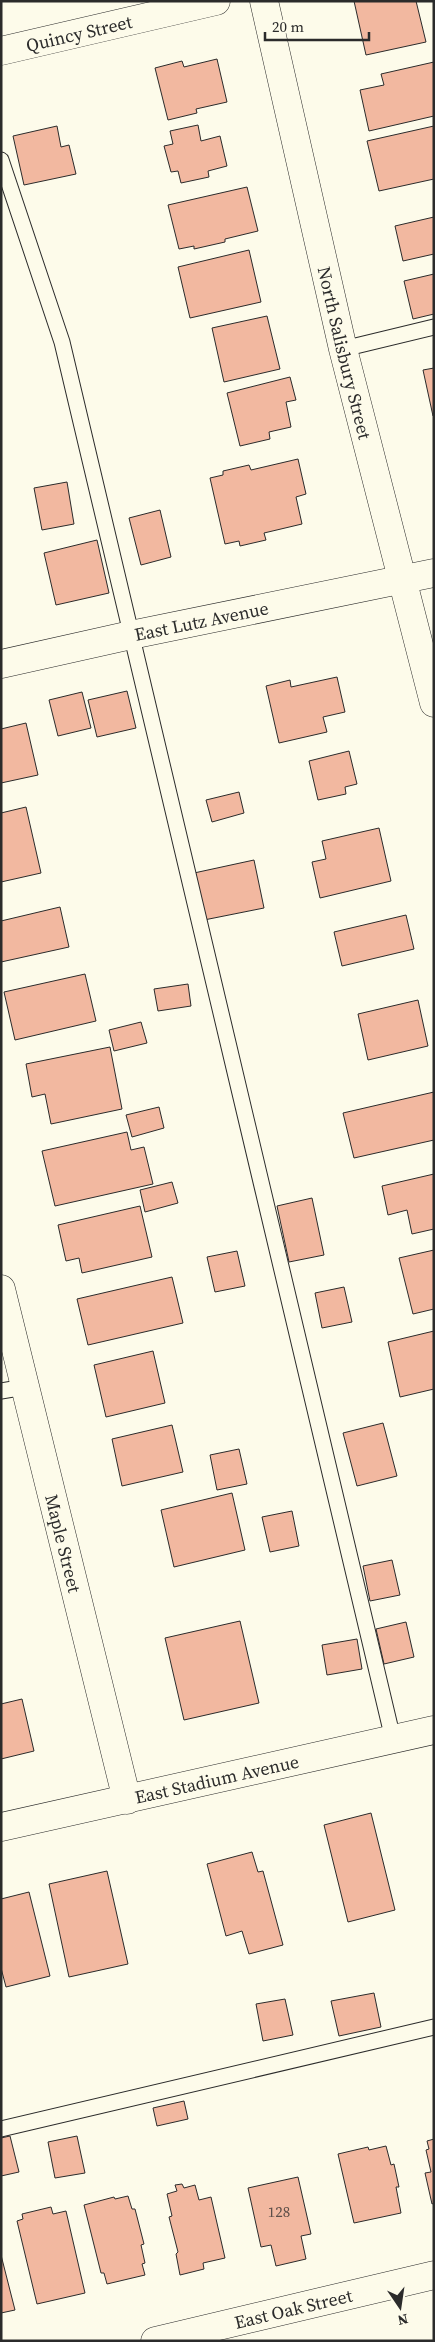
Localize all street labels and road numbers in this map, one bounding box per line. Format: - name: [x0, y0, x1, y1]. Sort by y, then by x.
- street label: Quincy Street: [23, 8, 135, 57]
- street label: North Salisbury Street: [312, 264, 378, 442]
- street label: East Lutz Avenue: [132, 595, 271, 646]
- street label: Maple Street: [40, 1492, 88, 1595]
- street label: East Stadium Avenue: [132, 1748, 301, 1809]
- street label: East Oak Street: [232, 2282, 355, 2334]

